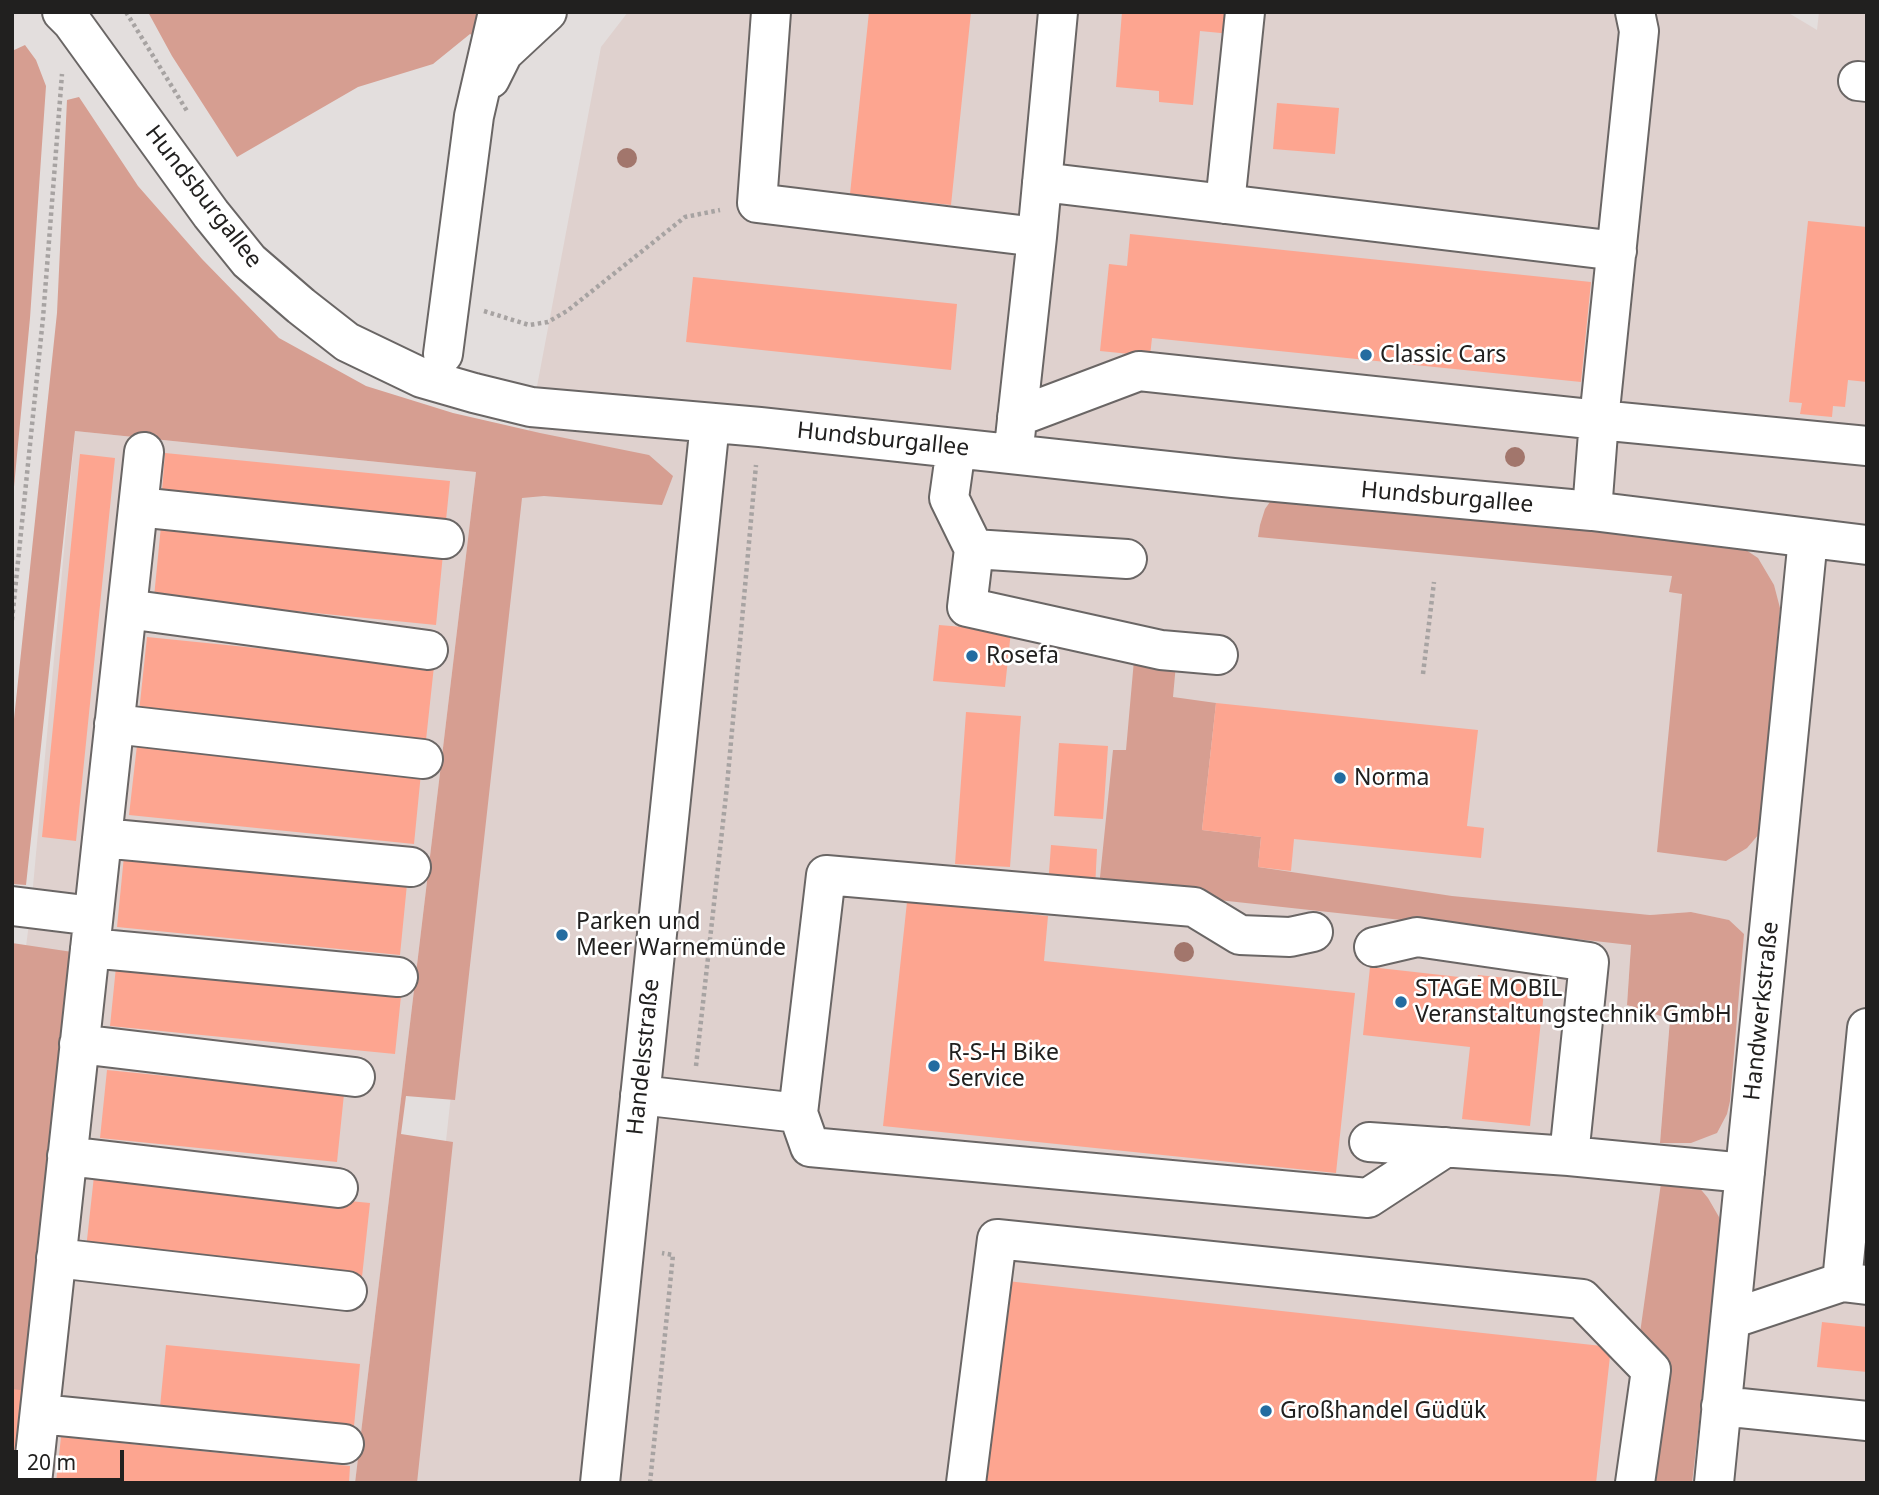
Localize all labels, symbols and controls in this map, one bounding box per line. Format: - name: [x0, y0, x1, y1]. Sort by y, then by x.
- street label: Hundsburgallee: [139, 120, 267, 274]
- place label: Classic Cars: [1380, 341, 1506, 369]
- marker: Classic Cars: [1358, 347, 1374, 363]
- street label: Hundsburgallee: [795, 417, 971, 463]
- street label: Hundsburgallee: [1360, 477, 1534, 519]
- place label: Rosefa: [986, 642, 1059, 670]
- marker: Rosefa: [964, 648, 980, 664]
- place label: Norma: [1354, 764, 1429, 792]
- marker: Norma: [1332, 770, 1348, 786]
- place label: Parken und Meer Warnemünde: [576, 908, 786, 962]
- street label: Handwerkstraße: [1739, 920, 1785, 1102]
- marker: Parken und Meer Warnemünde: [554, 927, 570, 943]
- place label: STAGE MOBIL Veranstaltungstechnik GmbH: [1415, 975, 1732, 1029]
- street label: Handelsstraße: [622, 978, 666, 1136]
- marker: STAGE MOBIL Veranstaltungstechnik GmbH: [1393, 994, 1409, 1010]
- place label: R-S-H Bike Service: [948, 1039, 1059, 1093]
- marker: R-S-H Bike Service: [926, 1058, 942, 1074]
- place label: Großhandel Güdük: [1280, 1397, 1486, 1425]
- marker: Großhandel Güdük: [1258, 1403, 1274, 1419]
- scale bar: [18, 1436, 128, 1480]
- text: 20 m: [27, 1448, 76, 1476]

